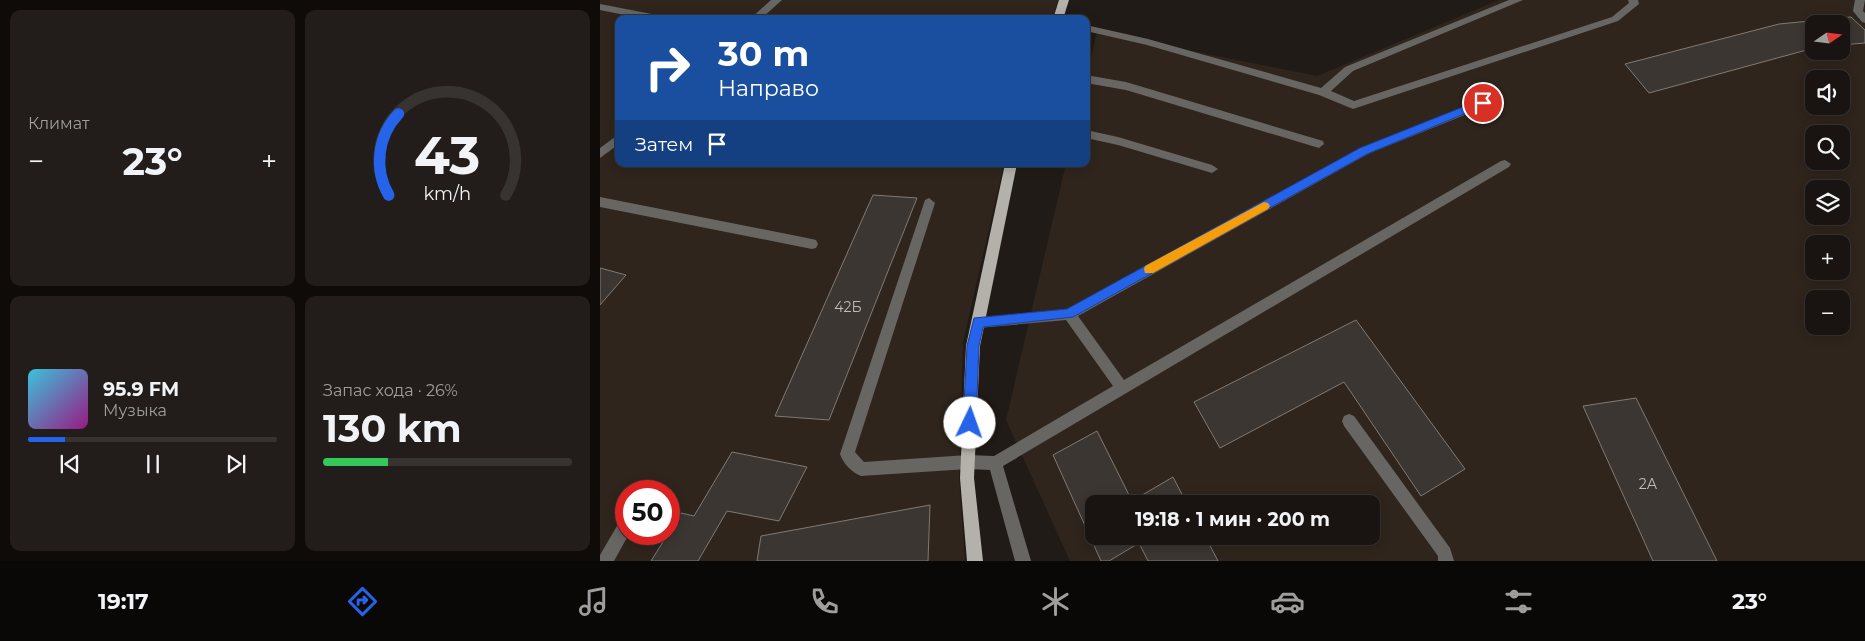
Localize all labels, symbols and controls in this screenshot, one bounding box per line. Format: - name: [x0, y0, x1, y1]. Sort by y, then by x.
- north arrow: [1805, 15, 1850, 60]
- map controls: [1805, 15, 1850, 335]
- text: 30 m: [718, 32, 809, 75]
- icon: right: [635, 35, 700, 100]
- button: sound: [1805, 70, 1850, 115]
- text: Направо: [718, 75, 819, 102]
- pin: [1462, 82, 1504, 124]
- icon: arrive: [1469, 89, 1497, 117]
- text: Климат: [28, 114, 90, 133]
- text: 43: [414, 124, 481, 187]
- button: search: [1805, 125, 1850, 170]
- icon: arrive: [703, 130, 731, 158]
- text: Затем: [635, 133, 693, 156]
- text: 23°: [122, 138, 183, 185]
- text: −: [28, 144, 44, 178]
- text: +: [261, 144, 277, 178]
- button: layers: [1805, 180, 1850, 225]
- text: km/h: [424, 183, 471, 204]
- button: +: [1805, 235, 1850, 280]
- button: −: [1805, 290, 1850, 335]
- house number: 42Б: [834, 298, 862, 316]
- text: 95.9 FM: [103, 378, 179, 401]
- text: Запас хода · 26%: [323, 381, 458, 400]
- position arrow: [943, 396, 995, 448]
- text: Музыка: [103, 401, 167, 420]
- text: 130 km: [323, 405, 462, 452]
- icon: previous: [56, 450, 84, 478]
- icon: pause: [139, 450, 167, 478]
- icon: next: [222, 450, 250, 478]
- house number: 2А: [1639, 475, 1658, 493]
- speed limit sign: 50: [615, 480, 680, 545]
- text: 19:18 · 1 мин · 200 m: [1135, 508, 1330, 531]
- icon: directions: [345, 584, 380, 619]
- icon: music: [576, 584, 611, 619]
- icon: phone: [807, 584, 842, 619]
- icon: climate: [1038, 584, 1073, 619]
- icon: car: [1270, 584, 1305, 619]
- icon: filters: [1501, 584, 1536, 619]
- text: 19:17: [98, 588, 149, 615]
- text: 23°: [1732, 588, 1767, 615]

